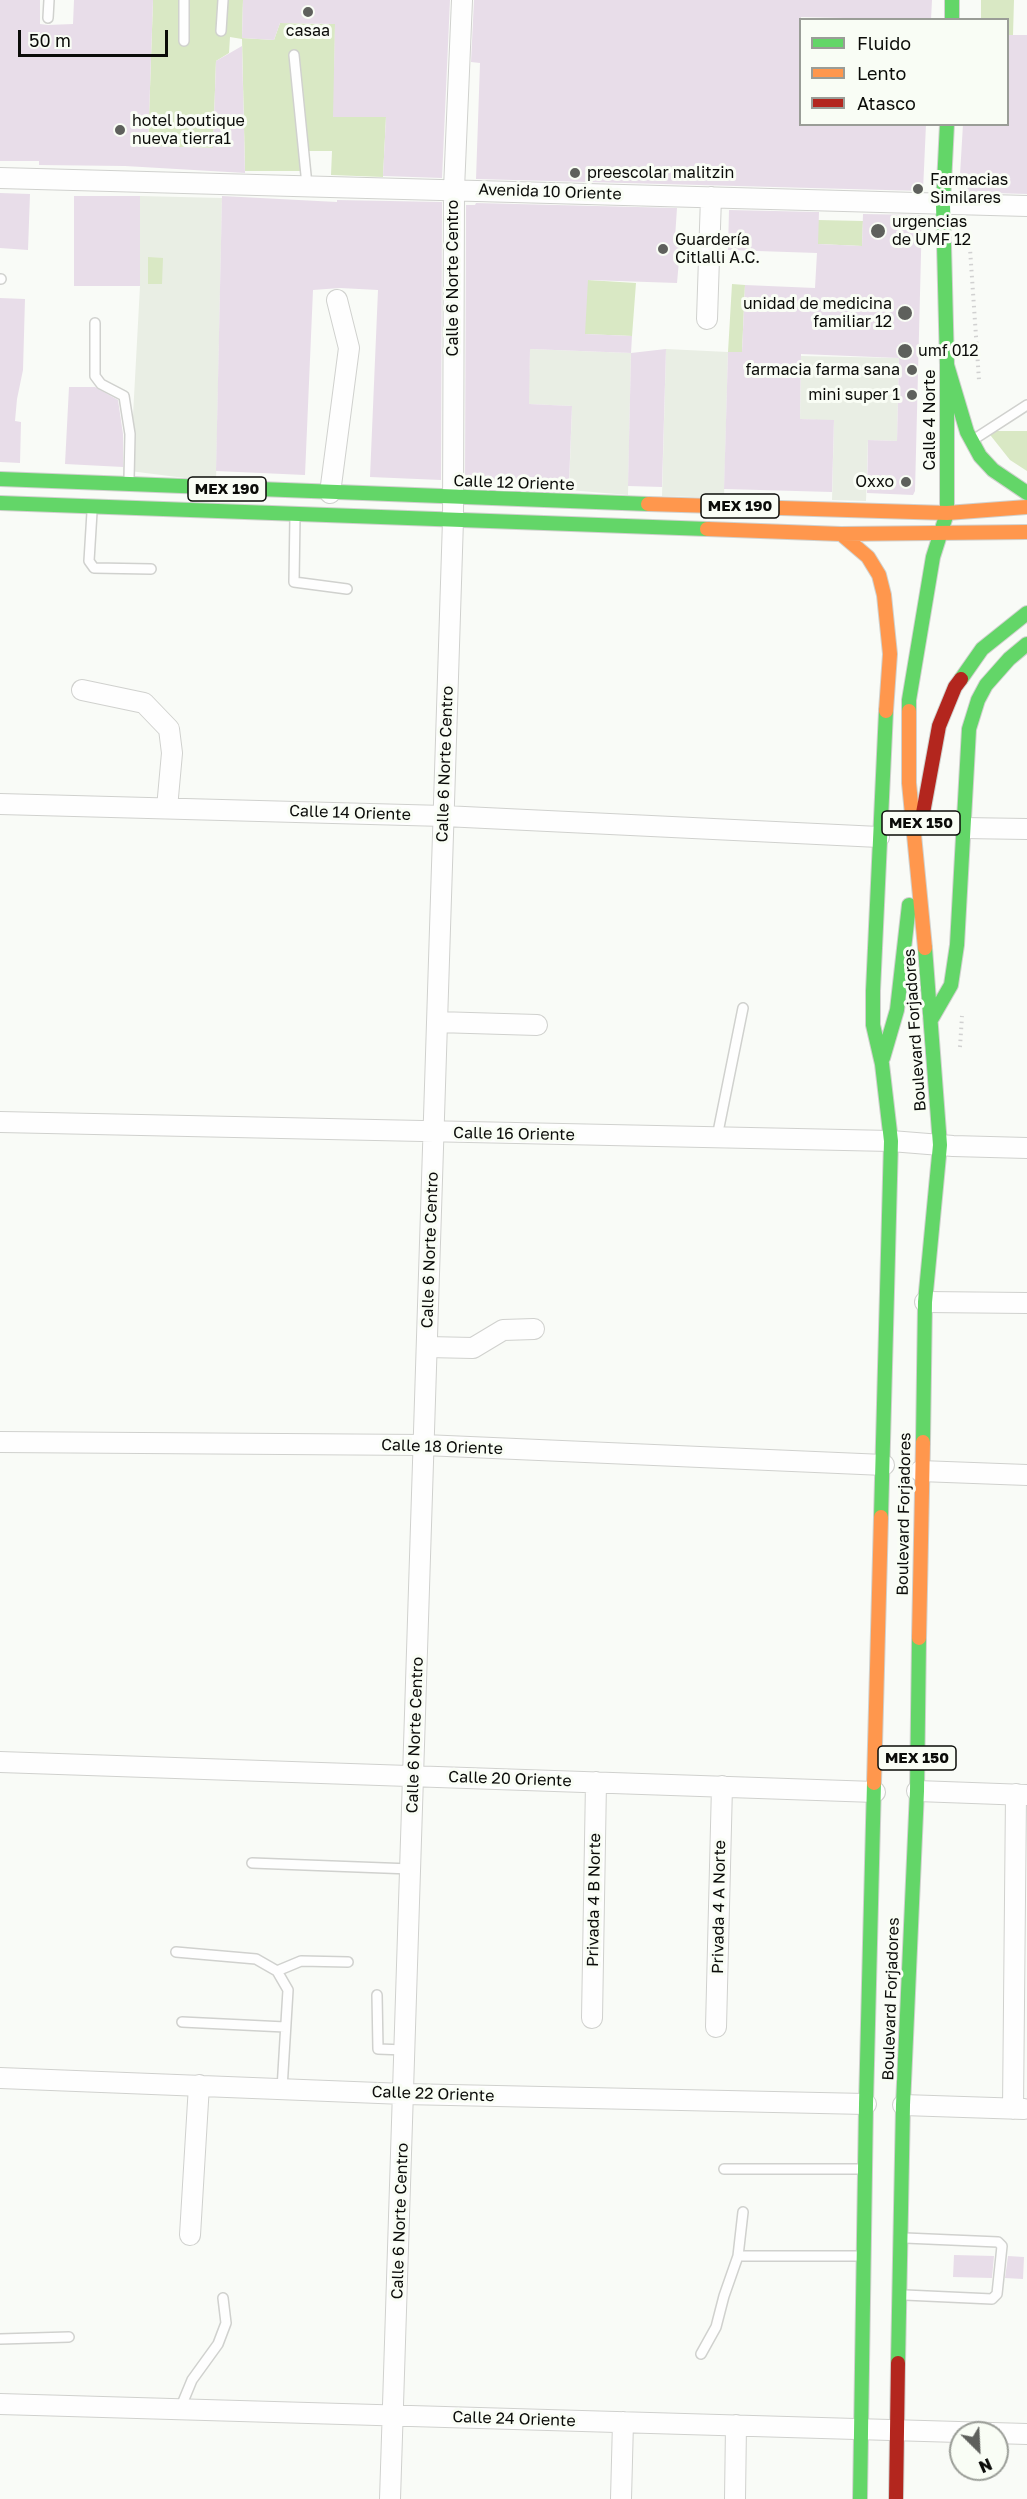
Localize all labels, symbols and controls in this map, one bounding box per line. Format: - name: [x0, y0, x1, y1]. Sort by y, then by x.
- marker: casaa: [301, 5, 315, 19]
- scale bar: [21, 18, 171, 56]
- legend: [799, 18, 1009, 126]
- place label: casaa: [286, 21, 330, 41]
- text: 50 m: [29, 29, 71, 51]
- text: Fluido: [857, 32, 911, 54]
- text: Lento: [857, 62, 906, 84]
- text: Atasco: [857, 92, 916, 114]
- place label: hotel boutique nueva tierra1: [132, 111, 245, 149]
- marker: hotel boutique nueva tierra1: [113, 123, 127, 137]
- place label: preescolar malitzin: [587, 163, 734, 183]
- marker: preescolar malitzin: [568, 166, 582, 180]
- place label: Farmacias Similares: [930, 170, 1008, 208]
- street label: Avenida 10 Oriente: [478, 180, 622, 204]
- marker: Farmacias Similares: [911, 182, 925, 196]
- street label: Calle 6 Norte Centro: [443, 200, 463, 356]
- place label: urgencias de UMF 12: [892, 212, 971, 250]
- marker: urgencias de UMF 12: [869, 222, 887, 240]
- place label: Guardería Citlalli A.C.: [675, 230, 760, 268]
- marker: Guardería Citlalli A.C.: [656, 242, 670, 256]
- place label: unidad de medicina familiar 12: [743, 294, 892, 332]
- marker: unidad de medicina familiar 12: [896, 304, 914, 322]
- place label: umf 012: [918, 341, 979, 361]
- marker: umf 012: [896, 342, 914, 360]
- place label: farmacia farma sana: [746, 360, 900, 380]
- marker: farmacia farma sana: [905, 363, 919, 377]
- street label: Calle 4 Norte: [920, 369, 940, 471]
- place label: mini super 1: [808, 385, 900, 405]
- marker: mini super 1: [905, 388, 919, 402]
- street label: Calle 12 Oriente: [453, 471, 575, 495]
- place label: Oxxo: [855, 472, 894, 492]
- marker: Oxxo: [899, 475, 913, 489]
- road number: MEX 190: [188, 477, 266, 501]
- road number: MEX 190: [701, 494, 779, 518]
- street label: Calle 6 Norte Centro: [433, 685, 457, 843]
- street label: Calle 14 Oriente: [289, 801, 411, 825]
- road number: MEX 150: [882, 811, 960, 835]
- street label: Boulevard Forjadores: [900, 948, 930, 1112]
- street label: Calle 16 Oriente: [453, 1123, 575, 1145]
- street label: Calle 6 Norte Centro: [418, 1171, 442, 1329]
- street label: Boulevard Forjadores: [893, 1432, 915, 1596]
- street label: Calle 18 Oriente: [381, 1435, 503, 1459]
- street label: Calle 6 Norte Centro: [403, 1656, 427, 1814]
- road number: MEX 150: [878, 1746, 956, 1770]
- street label: Calle 20 Oriente: [448, 1767, 572, 1791]
- street label: Privada 4 B Norte: [583, 1833, 605, 1967]
- street label: Privada 4 A Norte: [708, 1840, 730, 1974]
- street label: Boulevard Forjadores: [879, 1917, 903, 2081]
- street label: Calle 22 Oriente: [371, 2082, 495, 2106]
- street label: Calle 6 Norte Centro: [388, 2142, 412, 2300]
- street label: Calle 24 Oriente: [452, 2407, 576, 2431]
- north arrow: [949, 2421, 1009, 2481]
- text: N: [976, 2454, 995, 2477]

